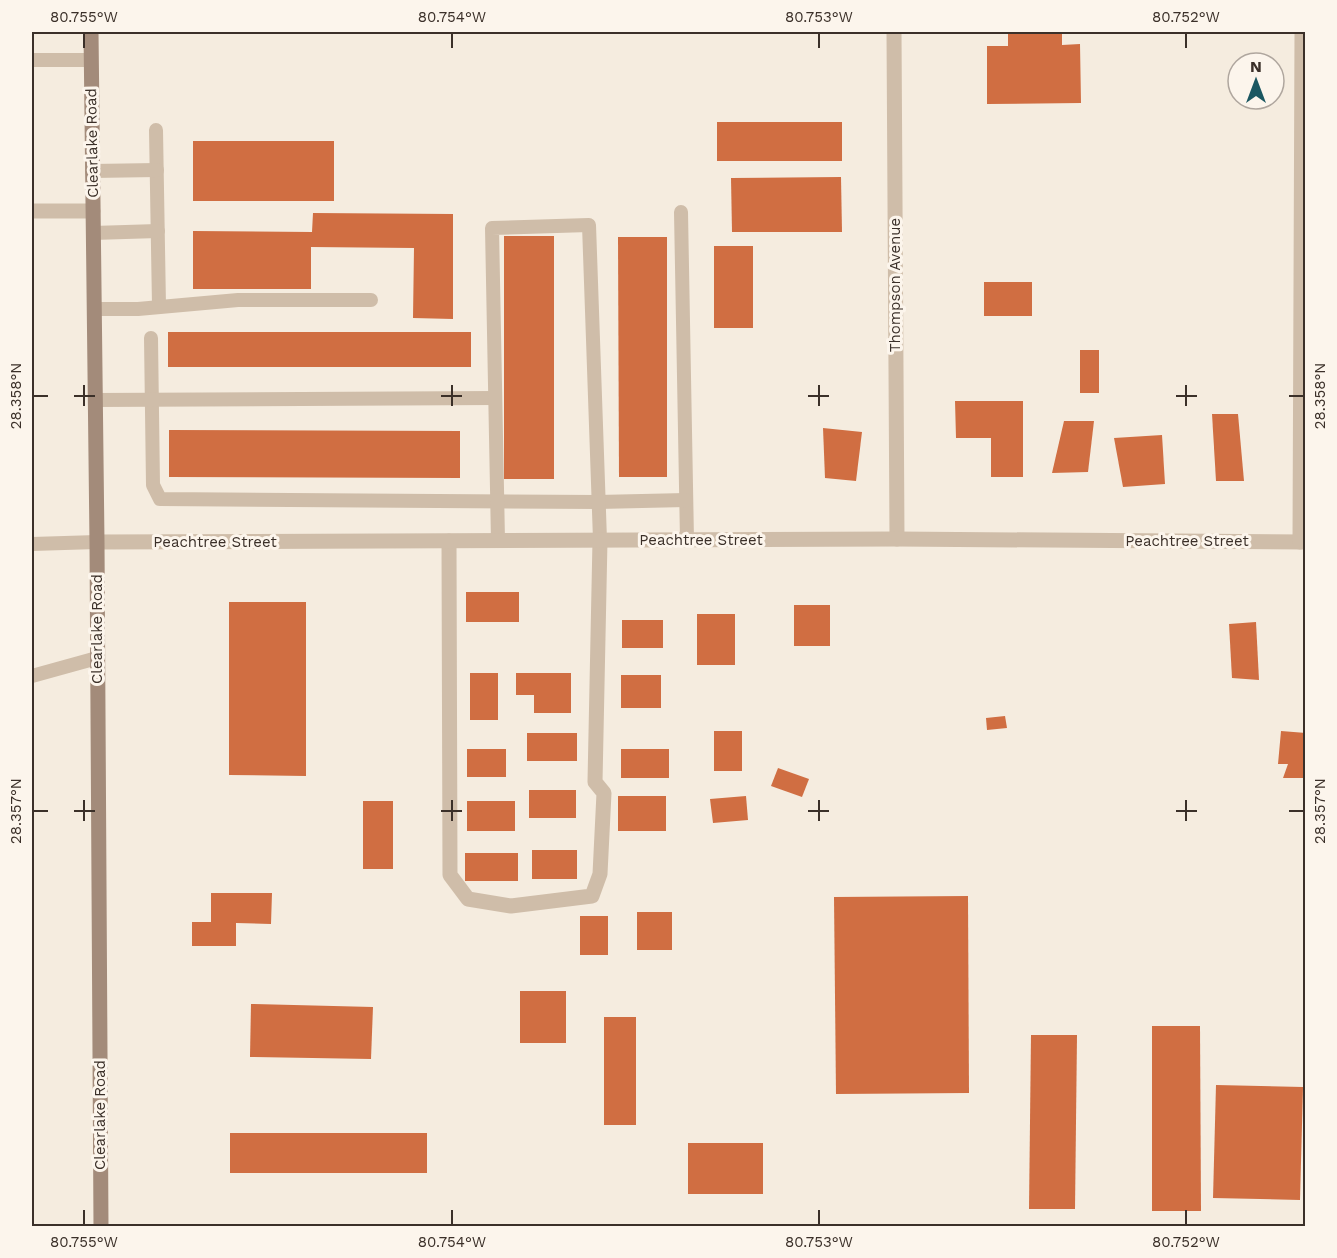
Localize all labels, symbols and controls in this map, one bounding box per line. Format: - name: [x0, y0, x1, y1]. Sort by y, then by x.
- text: 80.755°W: [50, 8, 118, 26]
- text: 80.754°W: [418, 8, 486, 26]
- text: 80.753°W: [785, 8, 853, 26]
- text: 80.752°W: [1152, 8, 1220, 26]
- north arrow: [1226, 51, 1286, 111]
- text: N: [1250, 57, 1262, 76]
- street label: Clearlake Road: [82, 88, 102, 198]
- street label: Thompson Avenue: [886, 218, 904, 352]
- text: 28.358°N: [7, 363, 25, 429]
- text: 28.358°N: [1311, 363, 1329, 429]
- street label: Peachtree Street: [639, 531, 763, 549]
- street label: Peachtree Street: [1125, 532, 1249, 550]
- street label: Peachtree Street: [153, 533, 277, 551]
- street label: Clearlake Road: [88, 574, 106, 684]
- text: 28.357°N: [7, 778, 25, 844]
- text: 28.357°N: [1311, 778, 1329, 844]
- street label: Clearlake Road: [91, 1060, 109, 1170]
- text: 80.755°W: [50, 1233, 118, 1251]
- text: 80.754°W: [418, 1233, 486, 1251]
- text: 80.753°W: [785, 1233, 853, 1251]
- text: 80.752°W: [1152, 1233, 1220, 1251]

